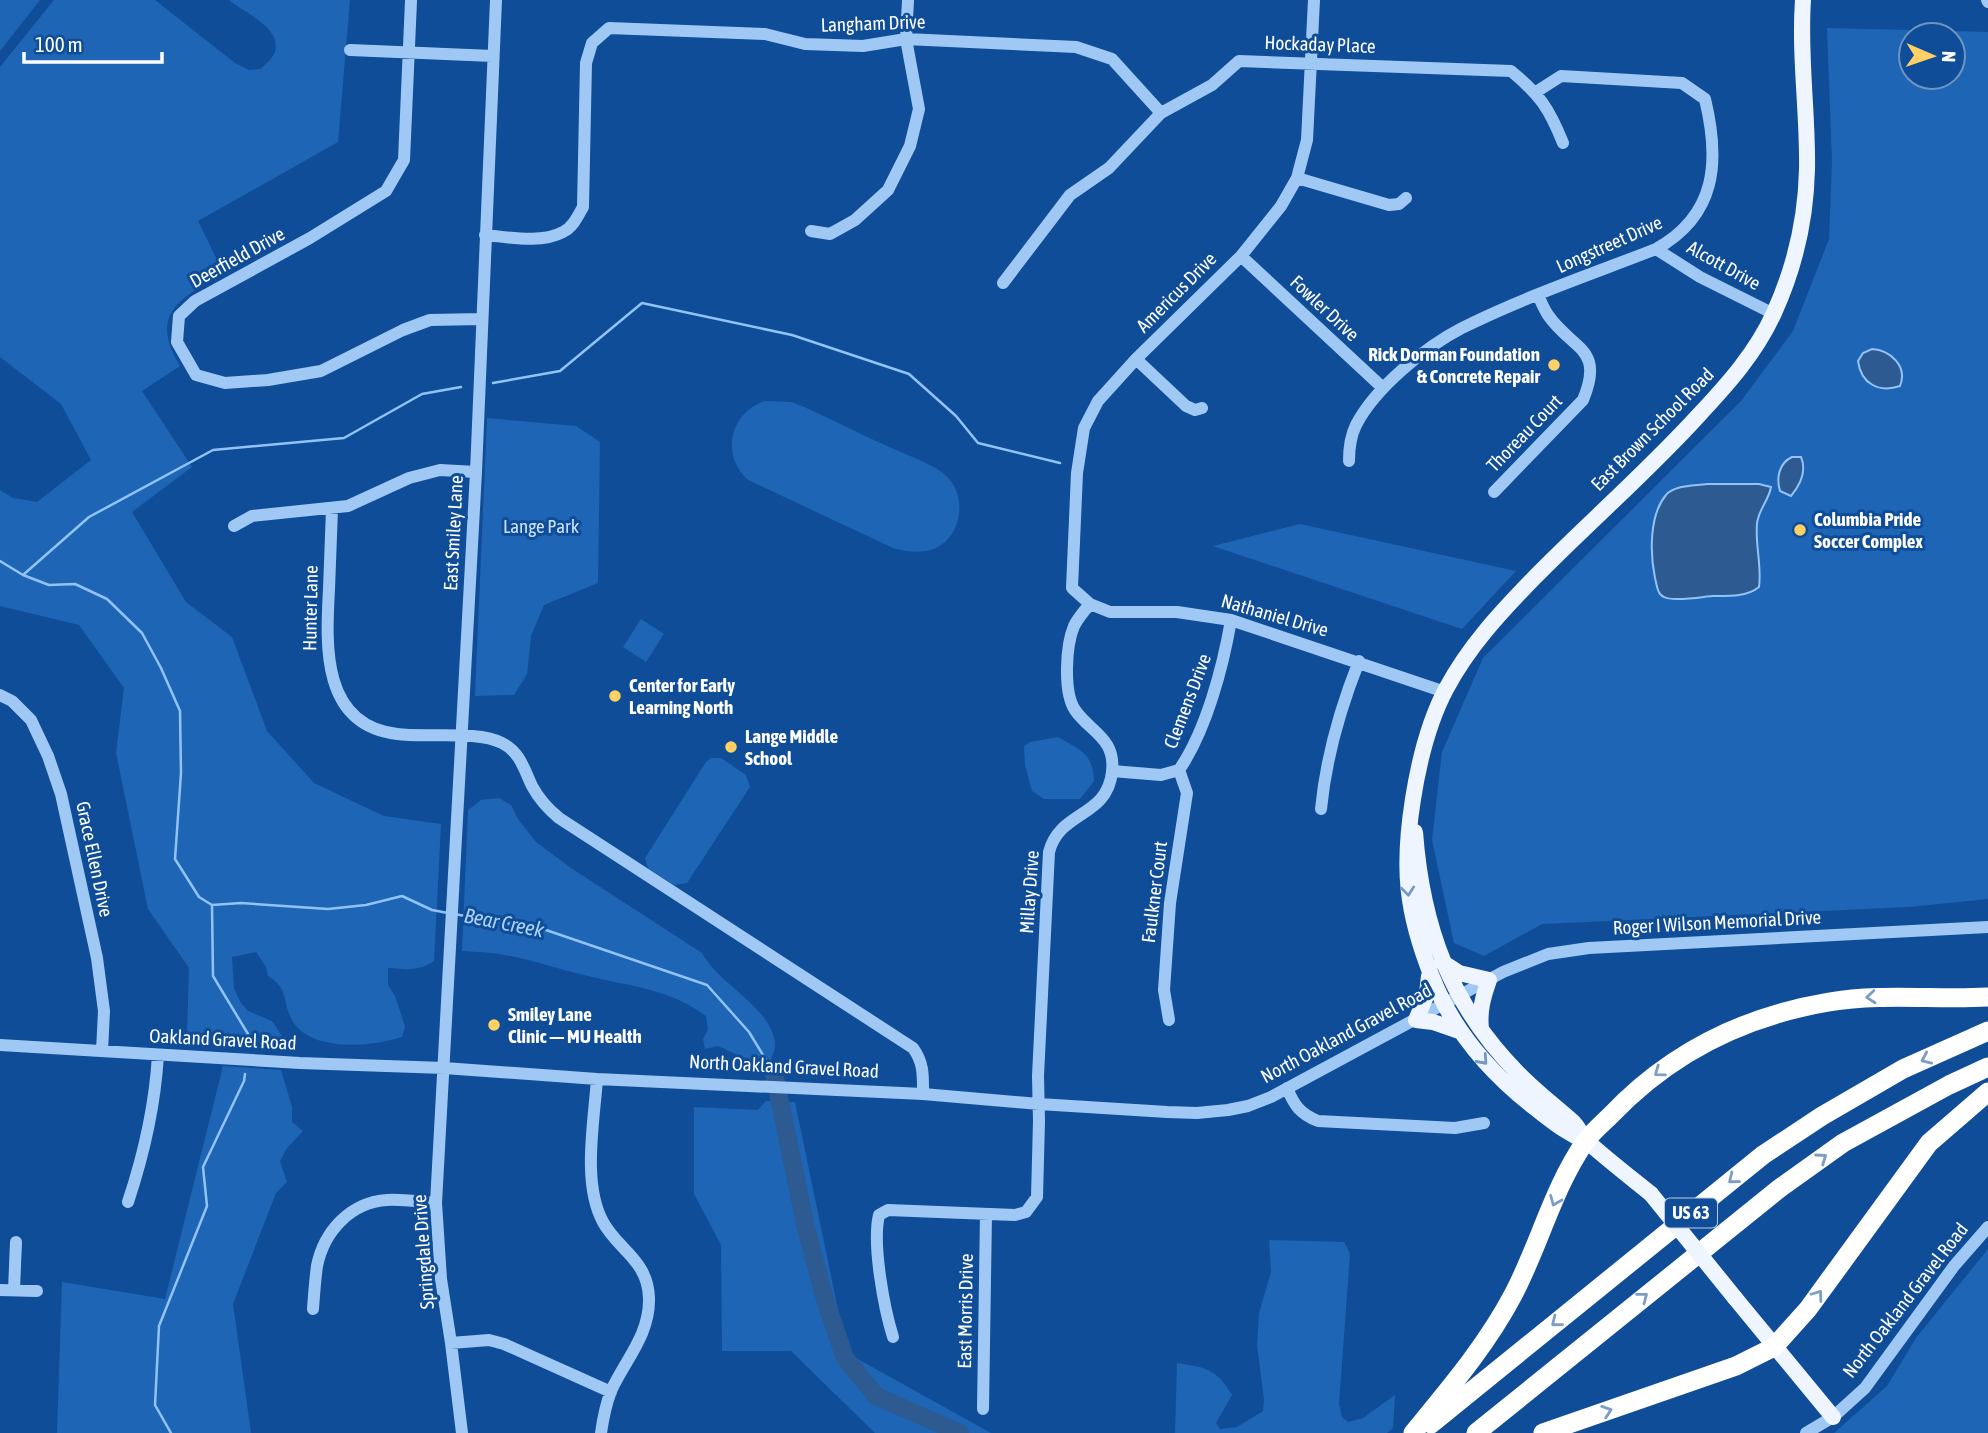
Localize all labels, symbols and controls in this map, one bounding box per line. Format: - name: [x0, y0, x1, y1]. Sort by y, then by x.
- street label: Langham Drive: [820, 10, 926, 36]
- scale bar: [24, 21, 163, 65]
- north arrow: [1897, 21, 1967, 91]
- street label: Hockaday Place: [1264, 31, 1376, 57]
- text: 100 m: [35, 32, 83, 56]
- text: N: [1938, 51, 1960, 63]
- street label: Longstreet Drive: [1553, 211, 1665, 277]
- street label: Deerfield Drive: [186, 222, 288, 292]
- street label: Alcott Drive: [1683, 236, 1765, 294]
- street label: Americus Drive: [1131, 247, 1221, 337]
- street label: Fowler Drive: [1286, 271, 1364, 345]
- place label: Rick Dorman Foundation & Concrete Repair: [1368, 343, 1540, 387]
- marker: Rick Dorman Foundation & Concrete Repair: [1546, 357, 1562, 373]
- street label: East Brown School Road: [1586, 363, 1718, 495]
- street label: Thoreau Court: [1482, 390, 1566, 476]
- street label: East Smiley Lane: [439, 475, 467, 591]
- place label: Columbia Pride Soccer Complex: [1814, 508, 1923, 552]
- park label: Lange Park: [503, 515, 580, 537]
- marker: Columbia Pride Soccer Complex: [1792, 522, 1808, 538]
- street label: Hunter Lane: [298, 565, 322, 651]
- street label: Nathaniel Drive: [1219, 589, 1331, 641]
- street label: Clemens Drive: [1159, 651, 1215, 751]
- place label: Center for Early Learning North: [629, 674, 735, 718]
- marker: Center for Early Learning North: [607, 688, 623, 704]
- place label: Lange Middle School: [745, 725, 838, 769]
- marker: Lange Middle School: [723, 739, 739, 755]
- street label: Grace Ellen Drive: [72, 799, 118, 919]
- street label: Faulkner Court: [1137, 840, 1171, 944]
- street label: Millay Drive: [1015, 850, 1043, 934]
- one-way arrow: [1400, 885, 1415, 896]
- water label: Bear Creek: [462, 903, 547, 942]
- street label: Roger I Wilson Memorial Drive: [1612, 906, 1822, 938]
- street label: North Oakland Gravel Road: [1257, 979, 1435, 1087]
- one-way arrow: [1865, 990, 1877, 1005]
- place label: Smiley Lane Clinic — MU Health: [508, 1003, 642, 1047]
- marker: Smiley Lane Clinic — MU Health: [486, 1017, 502, 1033]
- street label: Oakland Gravel Road: [149, 1024, 297, 1054]
- street label: North Oakland Gravel Road: [688, 1050, 880, 1082]
- one-way arrow: [1920, 1051, 1933, 1065]
- one-way arrow: [1475, 1052, 1488, 1065]
- one-way arrow: [1655, 1064, 1667, 1076]
- one-way arrow: [1814, 1154, 1827, 1166]
- one-way arrow: [1729, 1171, 1741, 1184]
- street label: Springdale Drive: [408, 1194, 438, 1310]
- one-way arrow: [1550, 1195, 1564, 1207]
- road number: US 63: [1665, 1198, 1717, 1228]
- street label: North Oakland Gravel Road: [1838, 1218, 1972, 1382]
- street label: East Morris Drive: [953, 1253, 977, 1369]
- one-way arrow: [1810, 1290, 1822, 1303]
- one-way arrow: [1635, 1293, 1647, 1306]
- one-way arrow: [1552, 1314, 1564, 1327]
- one-way arrow: [1601, 1405, 1613, 1419]

